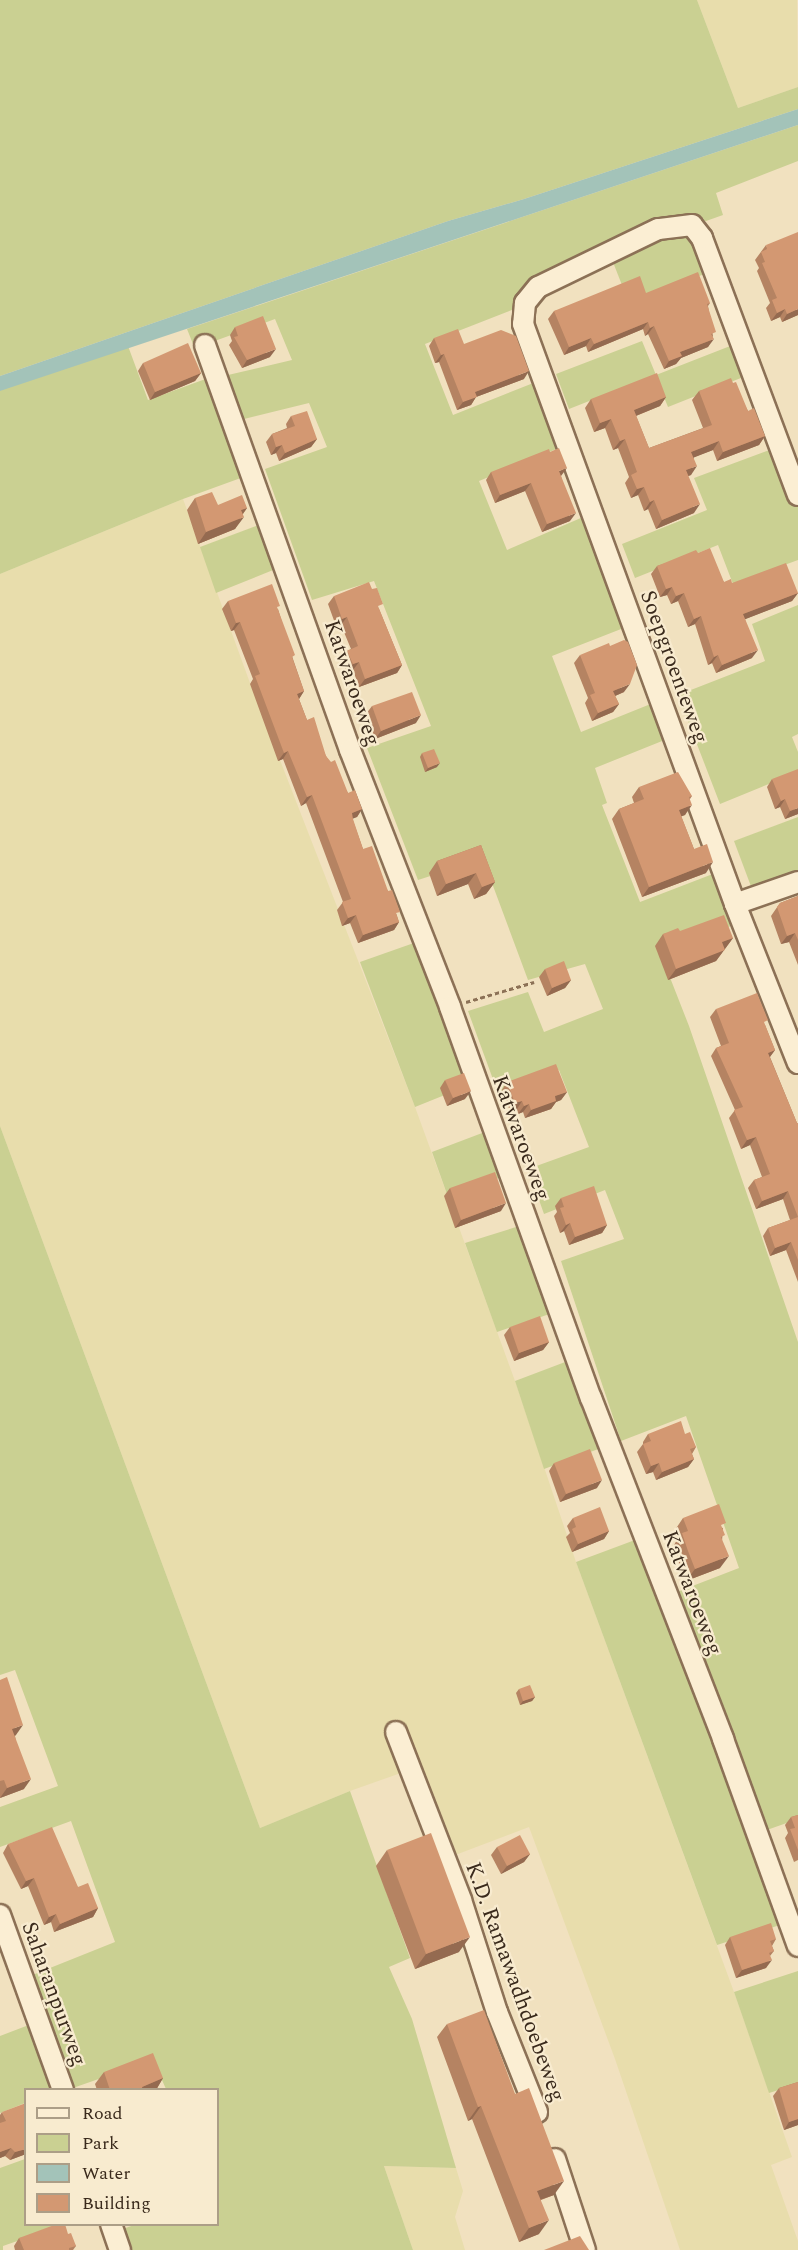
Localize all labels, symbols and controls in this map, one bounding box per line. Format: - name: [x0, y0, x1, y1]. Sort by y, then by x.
- street label: Soepgroenteweg: [634, 587, 714, 747]
- street label: Katwaroeweg: [318, 616, 386, 750]
- street label: Katwaroeweg: [486, 1072, 556, 1204]
- street label: Katwaroeweg: [656, 1527, 728, 1659]
- street label: K.D. Ramawadhdoebeweg: [459, 1859, 571, 2105]
- street label: Saharanpurweg: [16, 1918, 92, 2070]
- legend: [24, 2088, 219, 2226]
- text: Road: [82, 2100, 123, 2127]
- text: Park: [82, 2130, 119, 2157]
- text: Water: [82, 2160, 130, 2187]
- text: Building: [82, 2190, 151, 2217]

